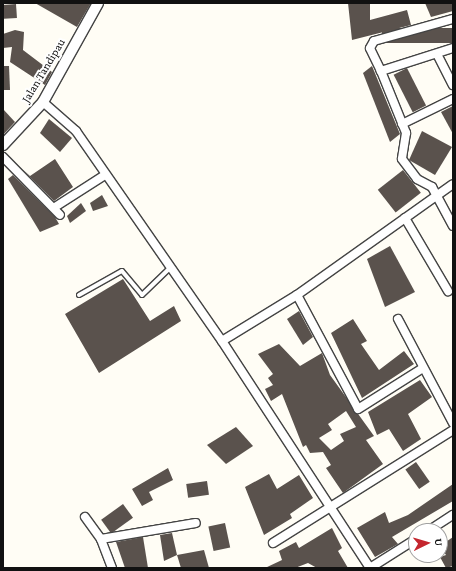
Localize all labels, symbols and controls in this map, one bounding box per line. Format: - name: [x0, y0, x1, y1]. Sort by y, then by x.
- street label: Jalan Tandipau: [19, 36, 69, 106]
- north arrow: [408, 523, 448, 563]
- text: U: [433, 538, 445, 546]

